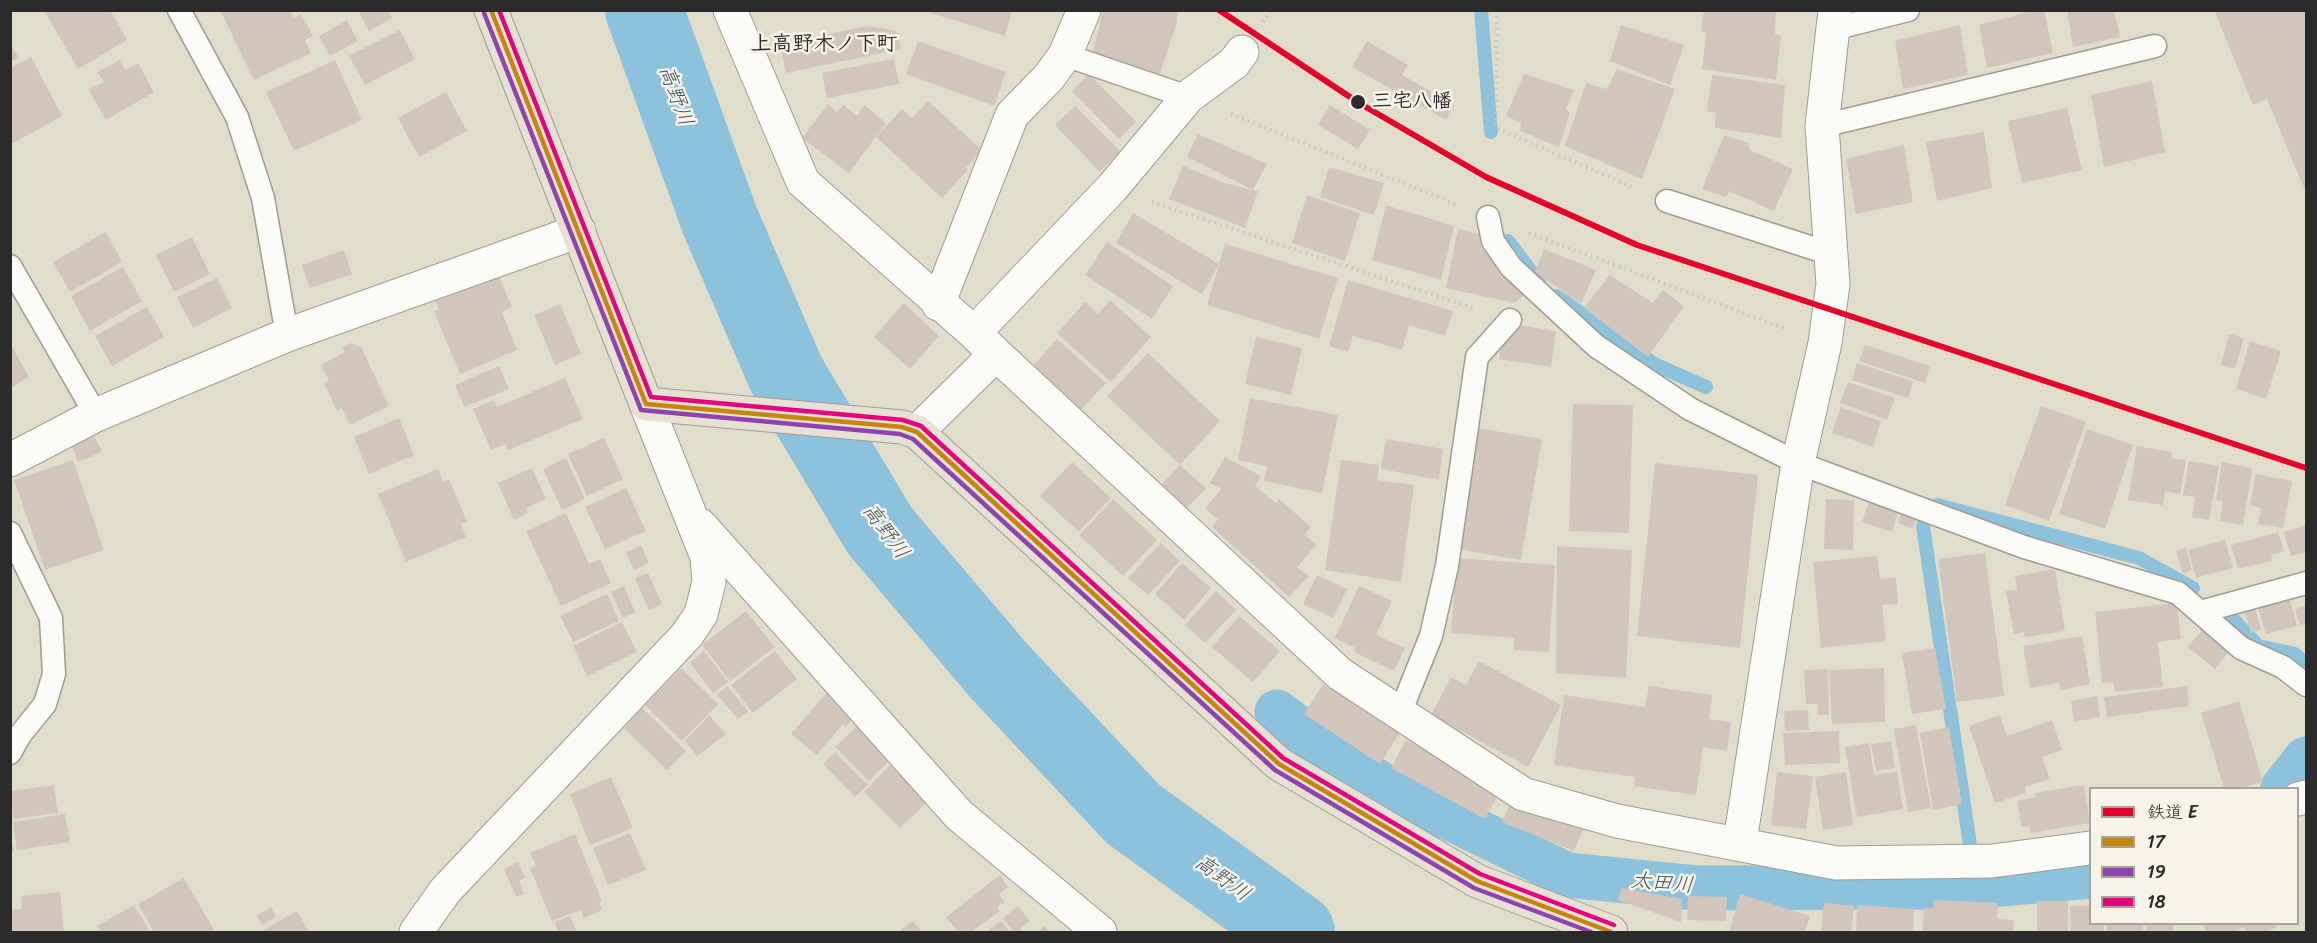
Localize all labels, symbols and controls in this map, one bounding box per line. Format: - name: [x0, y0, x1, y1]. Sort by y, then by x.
- district label: 上高野木ノ下町: [751, 32, 897, 58]
- water label: 高野川: [652, 62, 698, 130]
- place label: 三宅八幡: [1372, 90, 1452, 114]
- marker: 三宅八幡: [1349, 93, 1367, 111]
- water label: 高野川: [856, 499, 914, 565]
- legend: [2089, 787, 2299, 925]
- text: 鉄道 E: [2147, 796, 2198, 828]
- text: 17: [2147, 826, 2165, 858]
- water label: 高野川: [1189, 850, 1255, 908]
- text: 19: [2147, 856, 2166, 888]
- water label: 太田川: [1630, 869, 1694, 899]
- text: 18: [2147, 886, 2166, 918]

